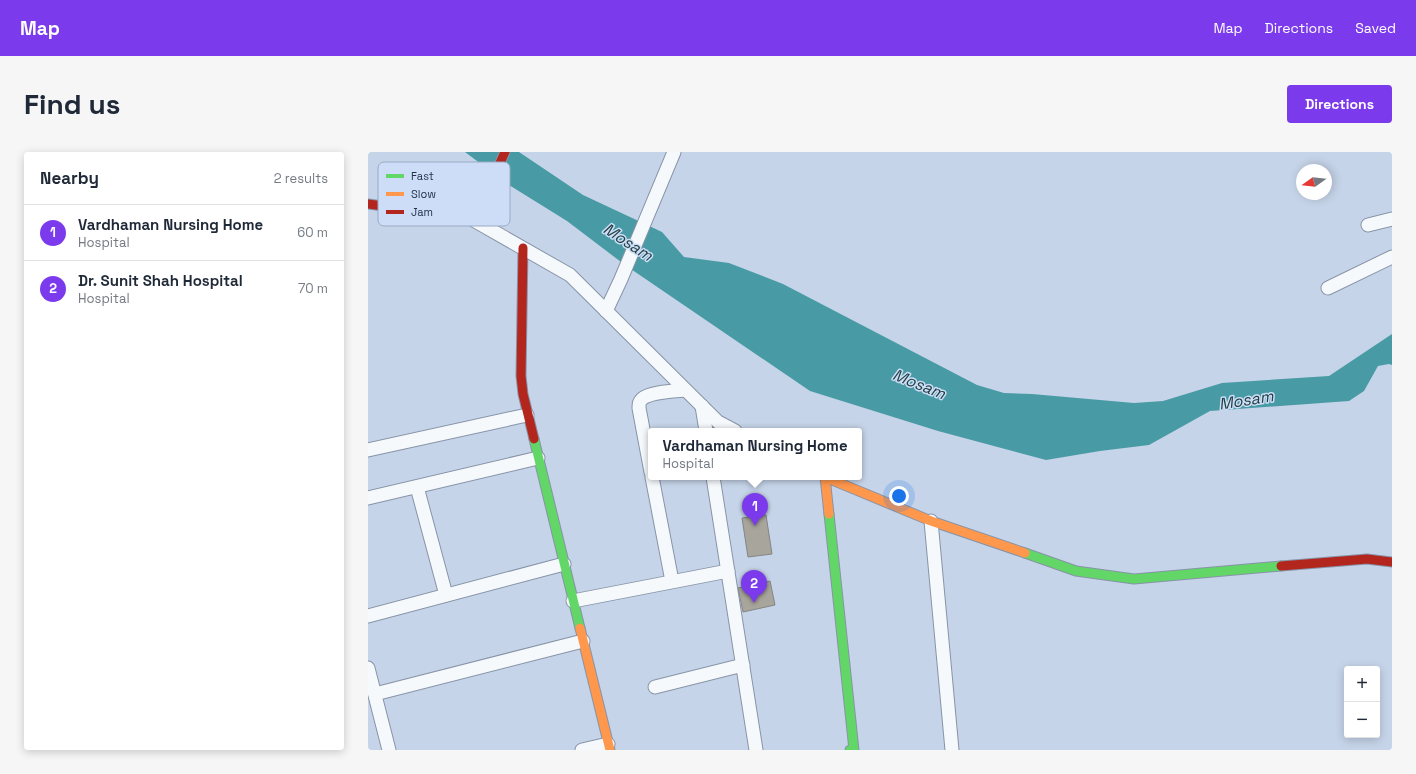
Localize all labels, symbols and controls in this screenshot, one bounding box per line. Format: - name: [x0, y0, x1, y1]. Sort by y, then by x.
- text: Map: [20, 16, 60, 41]
- text: Map: [1213, 19, 1243, 37]
- text: Directions: [1265, 19, 1333, 37]
- text: Saved: [1355, 19, 1396, 37]
- button: Directions: [1287, 85, 1392, 123]
- text: Find us: [24, 86, 121, 122]
- legend: [378, 162, 510, 226]
- north arrow: [1296, 164, 1332, 200]
- text: Nearby: [40, 167, 99, 189]
- text: Fast: [411, 169, 434, 183]
- text: 2 results: [274, 170, 328, 187]
- text: Slow: [411, 187, 436, 201]
- text: Jam: [411, 205, 433, 219]
- text: Vardhaman Nursing Home: [78, 215, 263, 234]
- water label: Mosam: [599, 218, 658, 266]
- text: 1: [50, 224, 56, 241]
- text: 60 m: [297, 224, 328, 241]
- text: Hospital: [78, 234, 130, 251]
- text: Dr. Sunit Shah Hospital: [78, 271, 243, 290]
- text: 2: [49, 280, 57, 297]
- text: 70 m: [298, 280, 328, 297]
- text: Hospital: [78, 290, 130, 307]
- water label: Mosam: [890, 364, 950, 405]
- water label: Mosam: [1217, 385, 1276, 415]
- popup: [648, 428, 862, 480]
- text: Vardhaman Nursing Home: [662, 436, 848, 455]
- text: Hospital: [662, 455, 714, 472]
- your location: [889, 486, 909, 506]
- pin: 1: [742, 493, 768, 526]
- pin: 2: [741, 570, 767, 603]
- map controls: [1344, 666, 1380, 738]
- button: +: [1344, 666, 1380, 702]
- button: −: [1344, 702, 1380, 738]

